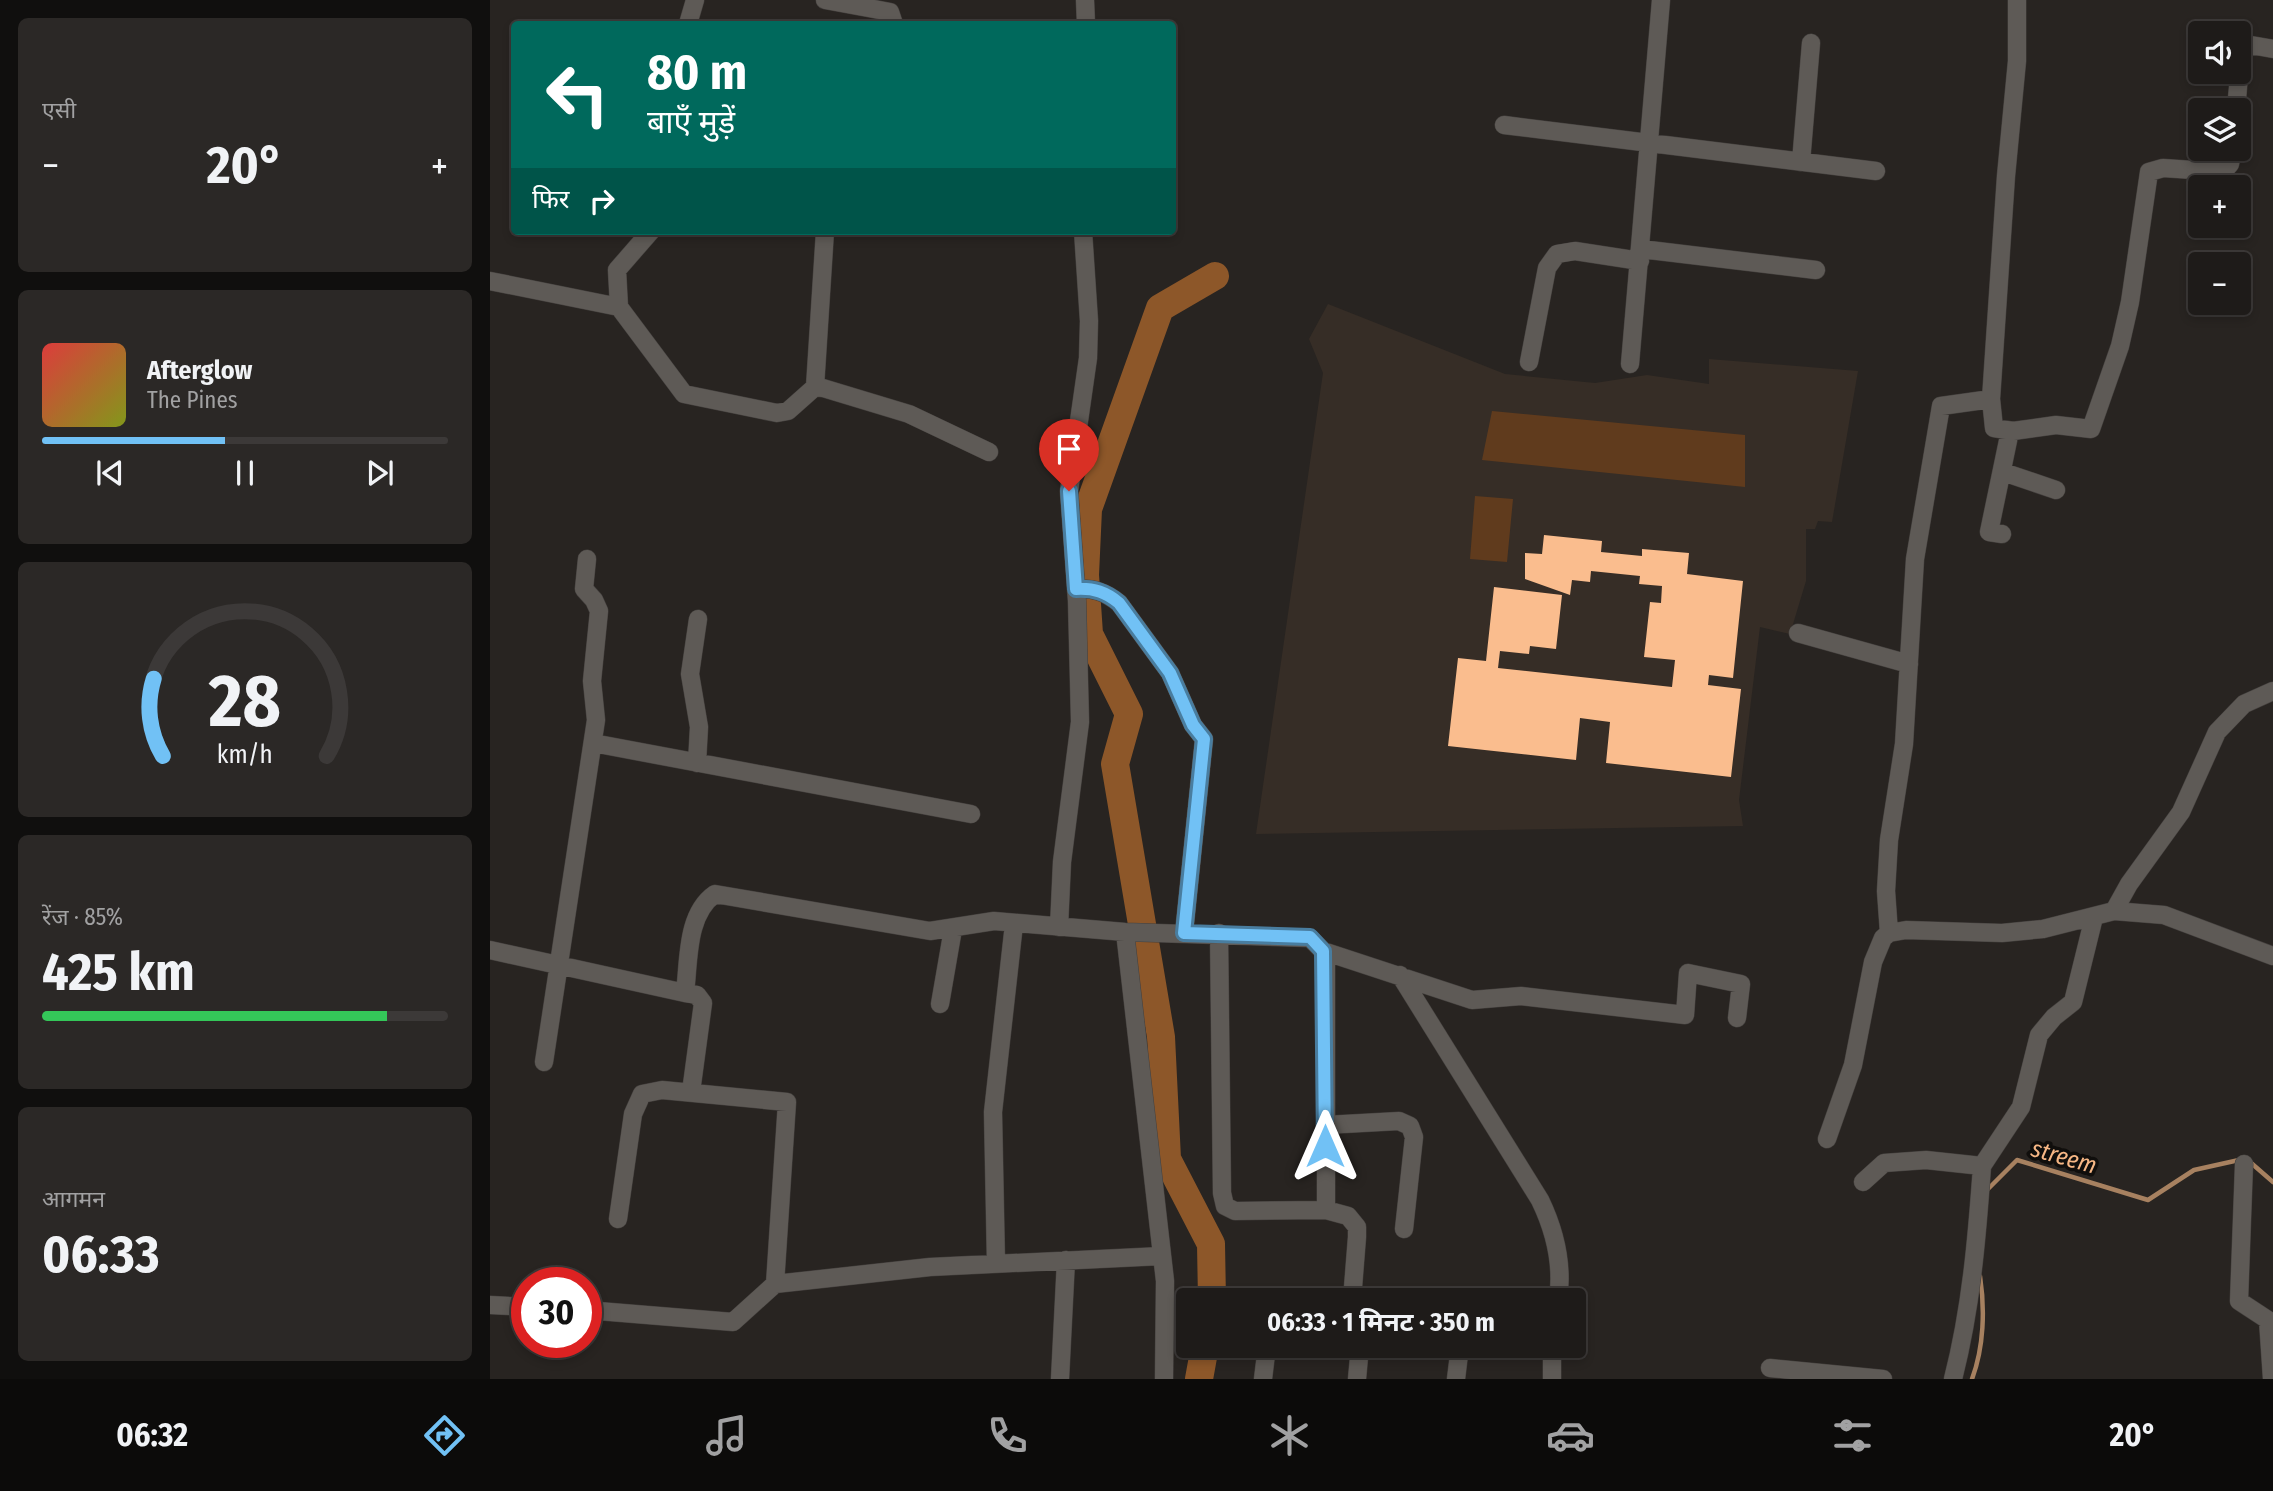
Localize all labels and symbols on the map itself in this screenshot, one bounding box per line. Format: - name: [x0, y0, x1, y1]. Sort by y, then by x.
- pin: [1039, 419, 1099, 491]
- position arrow: [1288, 1109, 1362, 1183]
- water label: streem: [2027, 1134, 2100, 1180]
- speed limit sign: 30: [511, 1267, 602, 1358]

